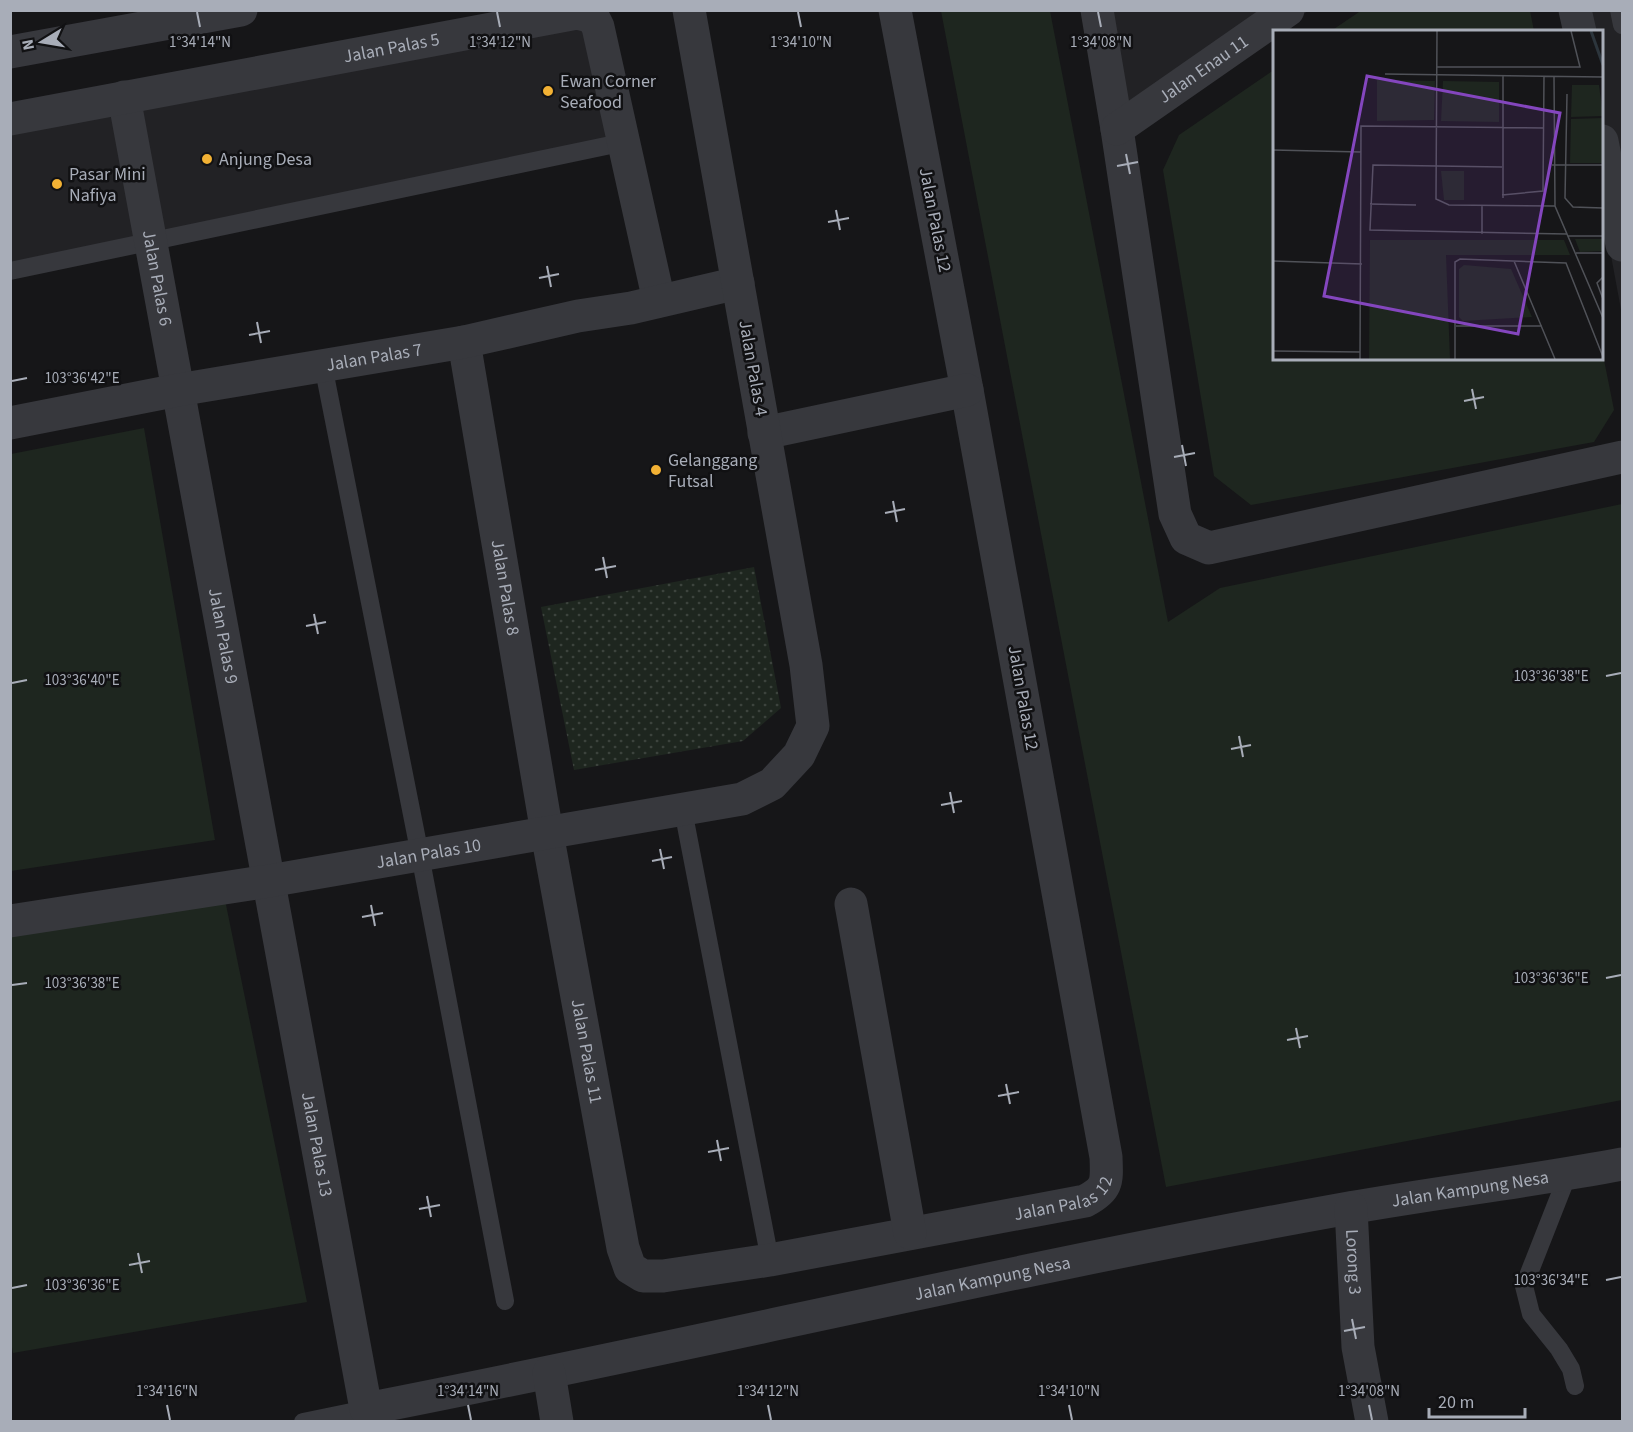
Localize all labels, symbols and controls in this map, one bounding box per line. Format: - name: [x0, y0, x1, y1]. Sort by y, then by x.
- north arrow: [12, 12, 72, 72]
- street label: Jalan Palas 5: [341, 26, 441, 69]
- street label: Jalan Enau 11: [1153, 29, 1253, 109]
- inset map: [1273, 30, 1603, 360]
- text: 1°34'14"N: [169, 32, 231, 53]
- text: 1°34'12"N: [469, 32, 531, 53]
- text: 1°34'10"N: [770, 32, 832, 53]
- text: 1°34'08"N: [1070, 32, 1132, 53]
- text: N: [16, 37, 40, 52]
- place label: Ewan Corner Seafood: [560, 69, 657, 115]
- marker: Ewan Corner Seafood: [541, 84, 555, 98]
- place label: Anjung Desa: [219, 147, 312, 172]
- marker: Anjung Desa: [200, 152, 214, 166]
- place label: Pasar Mini Nafiya: [69, 162, 146, 208]
- street label: Jalan Palas 12: [913, 166, 957, 274]
- marker: Pasar Mini Nafiya: [50, 177, 64, 191]
- street label: Jalan Palas 6: [136, 228, 178, 328]
- street label: Jalan Palas 4: [732, 318, 774, 418]
- street label: Jalan Palas 7: [324, 337, 424, 377]
- text: 103°36'42"E: [44, 368, 120, 389]
- place label: Gelanggang Futsal: [668, 448, 757, 494]
- marker: Gelanggang Futsal: [649, 463, 663, 477]
- street label: Jalan Palas 8: [485, 538, 526, 638]
- street label: Jalan Palas 9: [202, 586, 245, 686]
- street label: Jalan Palas 12: [1001, 644, 1045, 752]
- text: 103°36'38"E: [1513, 666, 1589, 687]
- text: 103°36'40"E: [44, 670, 120, 691]
- street label: Jalan Palas 10: [374, 832, 483, 875]
- text: 103°36'36"E: [1513, 968, 1589, 989]
- text: 103°36'38"E: [44, 973, 120, 994]
- street label: Jalan Palas 11: [565, 997, 609, 1106]
- street label: Jalan Palas 13: [295, 1090, 339, 1199]
- street label: Jalan Kampung Nesa: [1389, 1164, 1550, 1213]
- street label: Jalan Palas 12: [1012, 1174, 1119, 1227]
- street label: Lorong 3: [1340, 1229, 1368, 1295]
- street label: Jalan Kampung Nesa: [912, 1250, 1073, 1307]
- text: 103°36'34"E: [1513, 1270, 1589, 1291]
- text: 103°36'36"E: [44, 1275, 120, 1296]
- text: 1°34'16"N: [136, 1381, 198, 1402]
- text: 1°34'14"N: [437, 1381, 499, 1402]
- text: 1°34'12"N: [737, 1381, 799, 1402]
- text: 1°34'10"N: [1038, 1381, 1100, 1402]
- text: 1°34'08"N: [1338, 1381, 1400, 1402]
- scale bar: [1429, 1381, 1525, 1419]
- text: 20 m: [1438, 1390, 1474, 1415]

